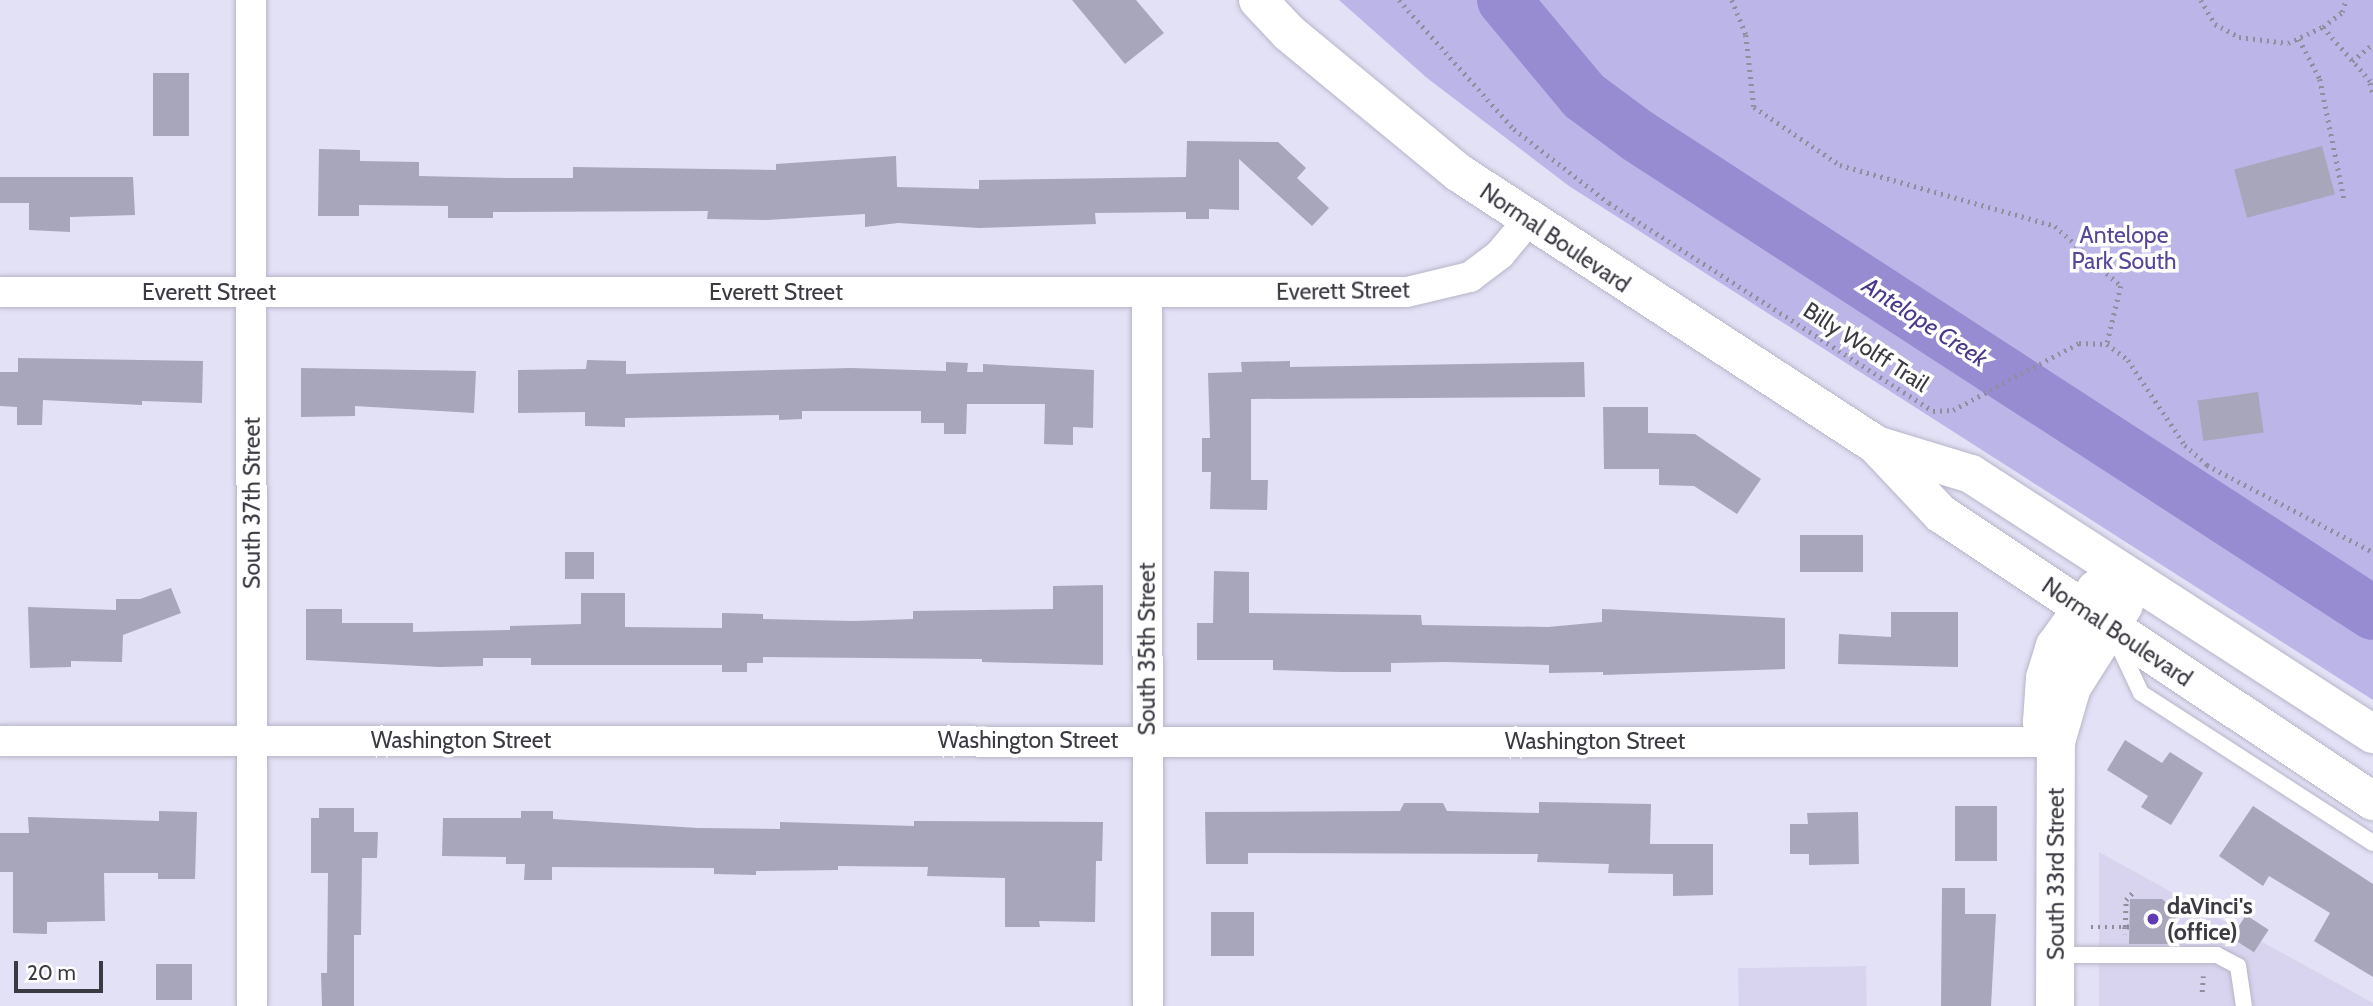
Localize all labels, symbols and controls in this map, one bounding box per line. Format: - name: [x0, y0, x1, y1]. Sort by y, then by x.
- street label: Normal Boulevard: [1475, 178, 1635, 298]
- park label: Antelope Park South: [2072, 221, 2176, 275]
- water label: Antelope Creek: [1857, 271, 1993, 373]
- street label: Everett Street: [1276, 276, 1410, 306]
- street label: Everett Street: [142, 278, 276, 306]
- street label: Everett Street: [709, 278, 843, 306]
- street label: Billy Wolff Trail: [1798, 296, 1934, 398]
- street label: South 37th Street: [238, 417, 266, 589]
- street label: South 35th Street: [1133, 563, 1161, 735]
- street label: Normal Boulevard: [2037, 572, 2197, 692]
- street label: Washington Street: [371, 726, 551, 754]
- street label: Washington Street: [938, 726, 1118, 754]
- street label: Washington Street: [1505, 727, 1685, 755]
- street label: South 33rd Street: [2042, 788, 2070, 960]
- place label: daVinci's (office): [2167, 892, 2253, 946]
- marker: daVinci's (office): [2145, 911, 2161, 927]
- scale bar: [18, 946, 107, 990]
- text: 20 m: [27, 960, 76, 985]

